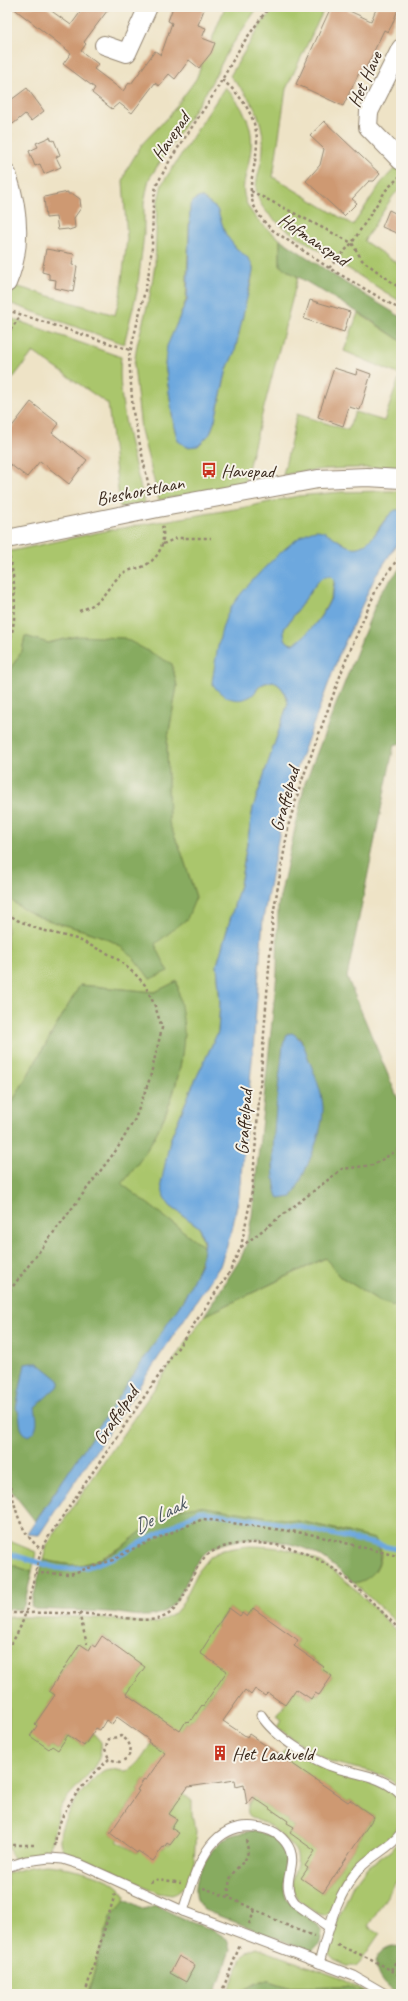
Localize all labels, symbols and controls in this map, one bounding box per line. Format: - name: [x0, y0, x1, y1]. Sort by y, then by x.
- street label: Het Have: [342, 46, 389, 111]
- street label: Havepad: [146, 106, 197, 165]
- street label: Hofmanspad: [274, 208, 355, 273]
- place label: Havepad: [221, 459, 277, 483]
- bus stop icon: Havepad: [200, 461, 218, 479]
- street label: Bieshorstlaan: [94, 471, 187, 511]
- street label: Graffelpad: [264, 761, 307, 834]
- street label: Graffelpad: [230, 1085, 259, 1156]
- street label: Graffelpad: [88, 1379, 146, 1449]
- water label: De Laak: [129, 1490, 193, 1539]
- place label: Het Laakveld: [232, 1742, 317, 1766]
- building icon: Het Laakveld: [211, 1744, 229, 1762]

